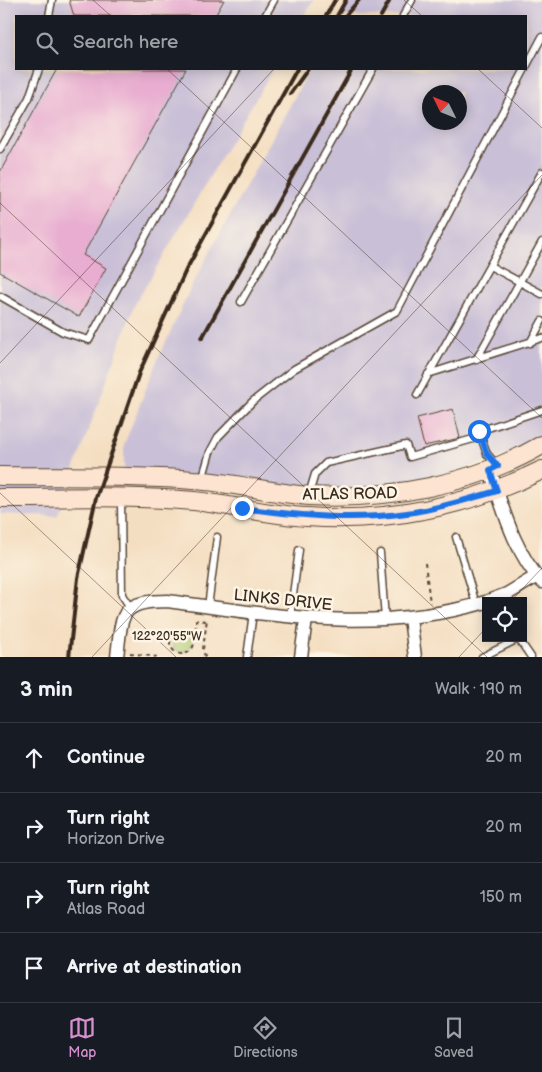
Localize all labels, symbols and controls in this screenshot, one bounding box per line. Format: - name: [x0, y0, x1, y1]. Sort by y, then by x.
- search box: [15, 15, 527, 70]
- icon: search: [33, 29, 61, 57]
- text: Search here: [73, 31, 178, 54]
- north arrow: [422, 85, 467, 130]
- route start: [468, 420, 491, 443]
- street label: ATLAS ROAD: [302, 484, 398, 505]
- route end: [231, 497, 254, 520]
- street label: LINKS DRIVE: [233, 586, 333, 615]
- map controls: [482, 597, 527, 642]
- button: locate: [482, 597, 527, 642]
- text: 122°20'55"W: [132, 629, 202, 644]
- text: 3 min: [20, 677, 73, 702]
- text: Walk · 190 m: [435, 680, 522, 699]
- icon: ahead: [20, 744, 48, 772]
- text: Continue: [67, 746, 145, 769]
- text: 20 m: [486, 748, 522, 767]
- text: Turn right: [67, 807, 150, 830]
- icon: right: [20, 814, 48, 842]
- text: 20 m: [486, 818, 522, 837]
- text: Horizon Drive: [67, 830, 165, 849]
- text: Turn right: [67, 877, 150, 900]
- icon: right: [20, 884, 48, 912]
- text: 150 m: [480, 888, 522, 907]
- text: Atlas Road: [67, 900, 145, 919]
- icon: arrive: [20, 954, 48, 982]
- text: Arrive at destination: [67, 956, 242, 979]
- tab: Map: [68, 1014, 97, 1061]
- tab: Directions: [233, 1014, 298, 1061]
- tab: Saved: [434, 1014, 474, 1061]

